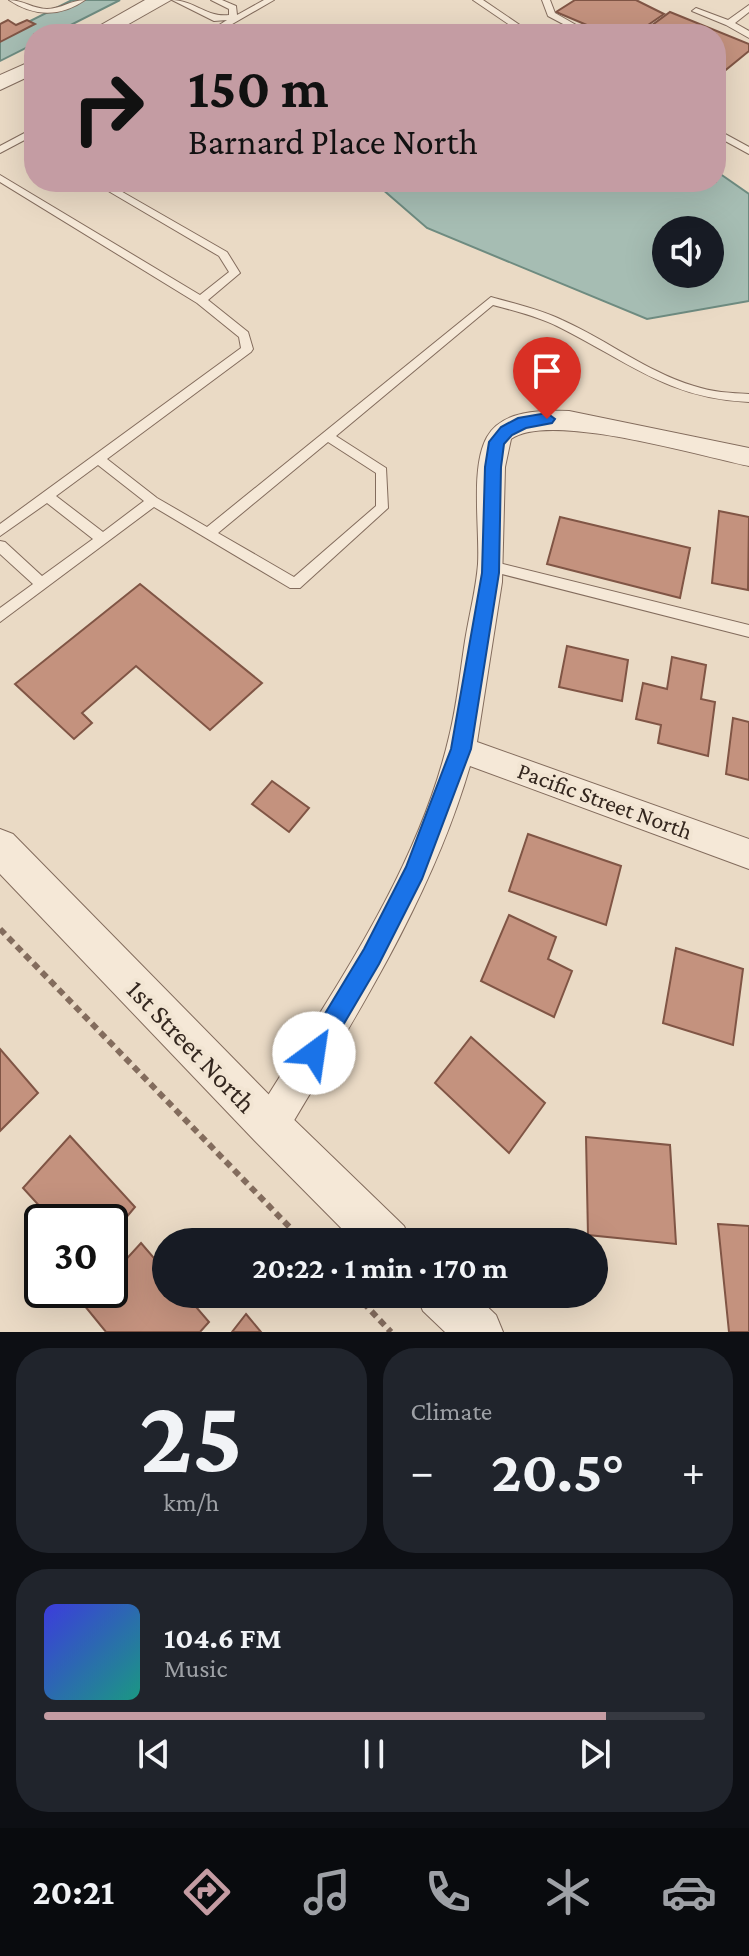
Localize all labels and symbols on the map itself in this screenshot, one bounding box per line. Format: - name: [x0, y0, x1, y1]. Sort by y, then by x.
- pin: [513, 337, 581, 419]
- street label: Pacific Street North: [514, 756, 696, 845]
- street label: 1st Street North: [121, 974, 263, 1119]
- position arrow: [272, 1011, 356, 1095]
- speed limit sign: 30: [24, 1204, 128, 1308]

